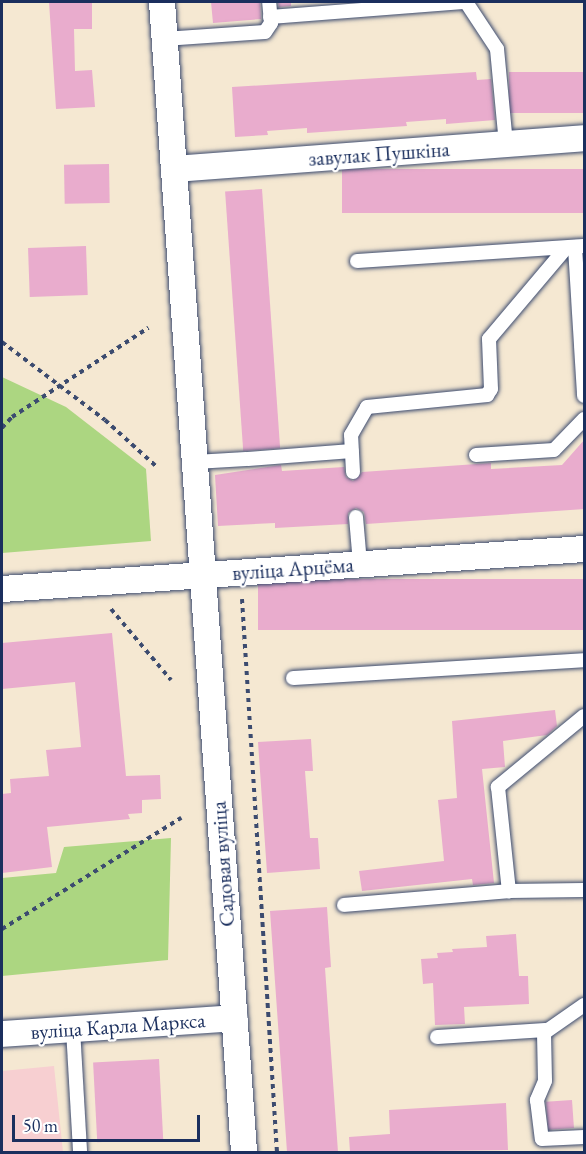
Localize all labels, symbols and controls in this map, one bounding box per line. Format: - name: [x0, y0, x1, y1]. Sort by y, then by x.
- street label: завулак Пушкіна: [307, 136, 451, 172]
- street label: вуліца Арцёма: [231, 552, 355, 586]
- street label: Садовая вуліца: [206, 800, 240, 928]
- street label: вуліца Карла Маркса: [30, 1007, 206, 1045]
- scale bar: [15, 1103, 202, 1141]
- text: 50 m: [23, 1114, 58, 1137]

